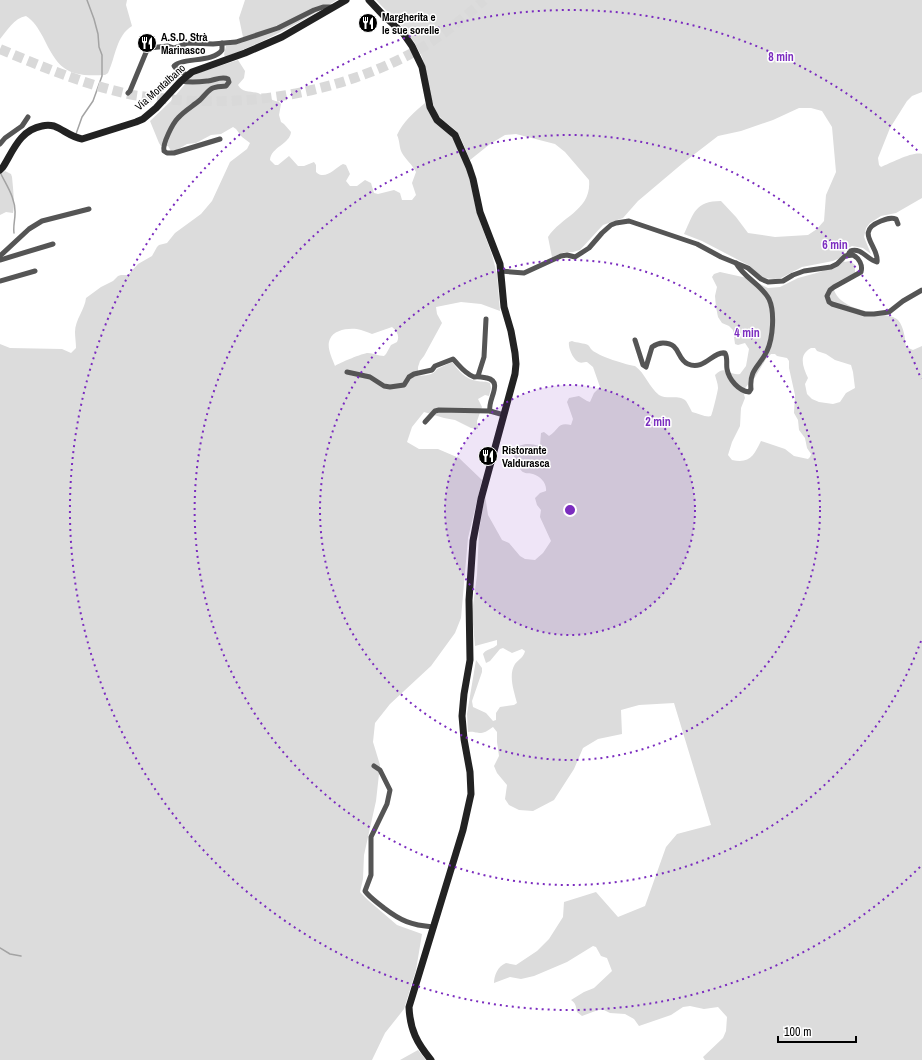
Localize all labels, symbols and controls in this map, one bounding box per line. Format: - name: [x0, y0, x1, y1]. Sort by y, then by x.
- place label: Margherita e le sue sorelle: [382, 10, 439, 37]
- restaurant icon: Margherita e le sue sorelle: [357, 12, 379, 34]
- place label: A.S.D. Strà Marinasco: [161, 30, 208, 57]
- restaurant icon: A.S.D. Strà Marinasco: [136, 32, 158, 54]
- text: 8 min: [768, 49, 794, 65]
- street label: Via Montalbano: [132, 61, 188, 113]
- text: 6 min: [822, 237, 848, 253]
- text: 4 min: [734, 325, 760, 341]
- text: 2 min: [645, 414, 671, 430]
- place label: Ristorante Valdurasca: [502, 443, 550, 470]
- restaurant icon: Ristorante Valdurasca: [477, 445, 499, 467]
- centre of rings: [563, 503, 577, 517]
- scale bar: [778, 1018, 856, 1044]
- text: 100 m: [784, 1024, 811, 1040]

